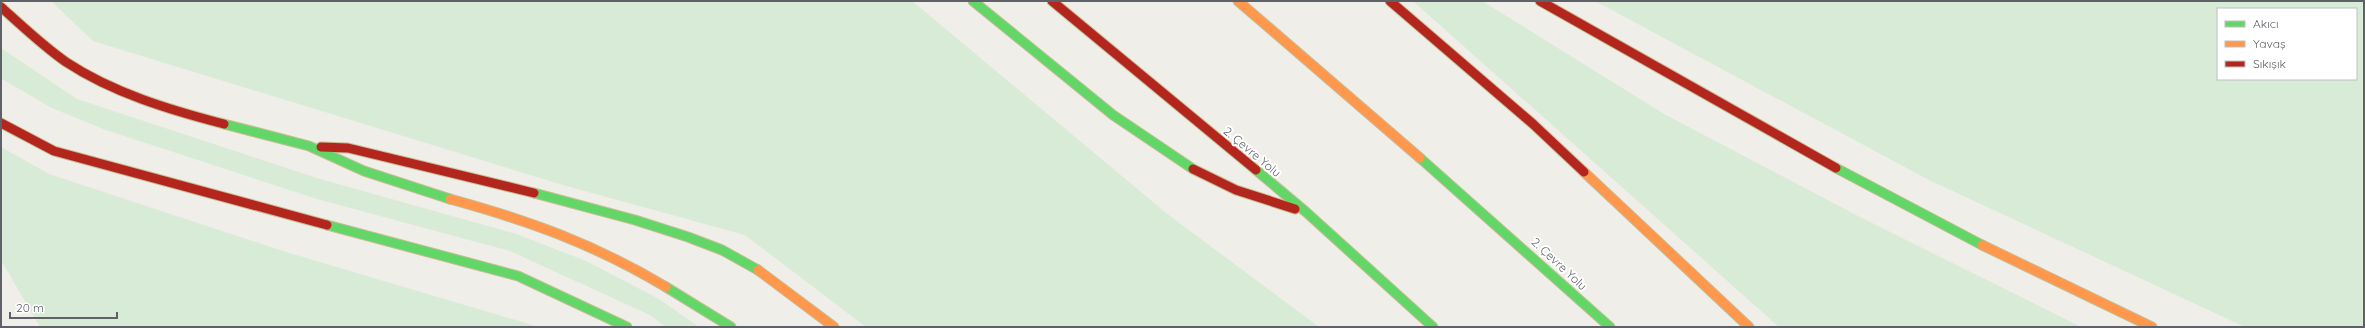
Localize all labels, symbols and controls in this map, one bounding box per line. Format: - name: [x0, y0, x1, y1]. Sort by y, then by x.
- legend: [2217, 8, 2357, 80]
- text: Akıcı: [2253, 16, 2279, 31]
- text: Yavaş: [2253, 36, 2286, 51]
- text: Sıkışık: [2253, 56, 2286, 71]
- street label: 2. Çevre Yolu: [1221, 123, 1284, 180]
- street label: 2. Çevre Yolu: [1528, 234, 1590, 293]
- scale bar: [10, 294, 117, 320]
- text: 20 m: [16, 300, 44, 315]

